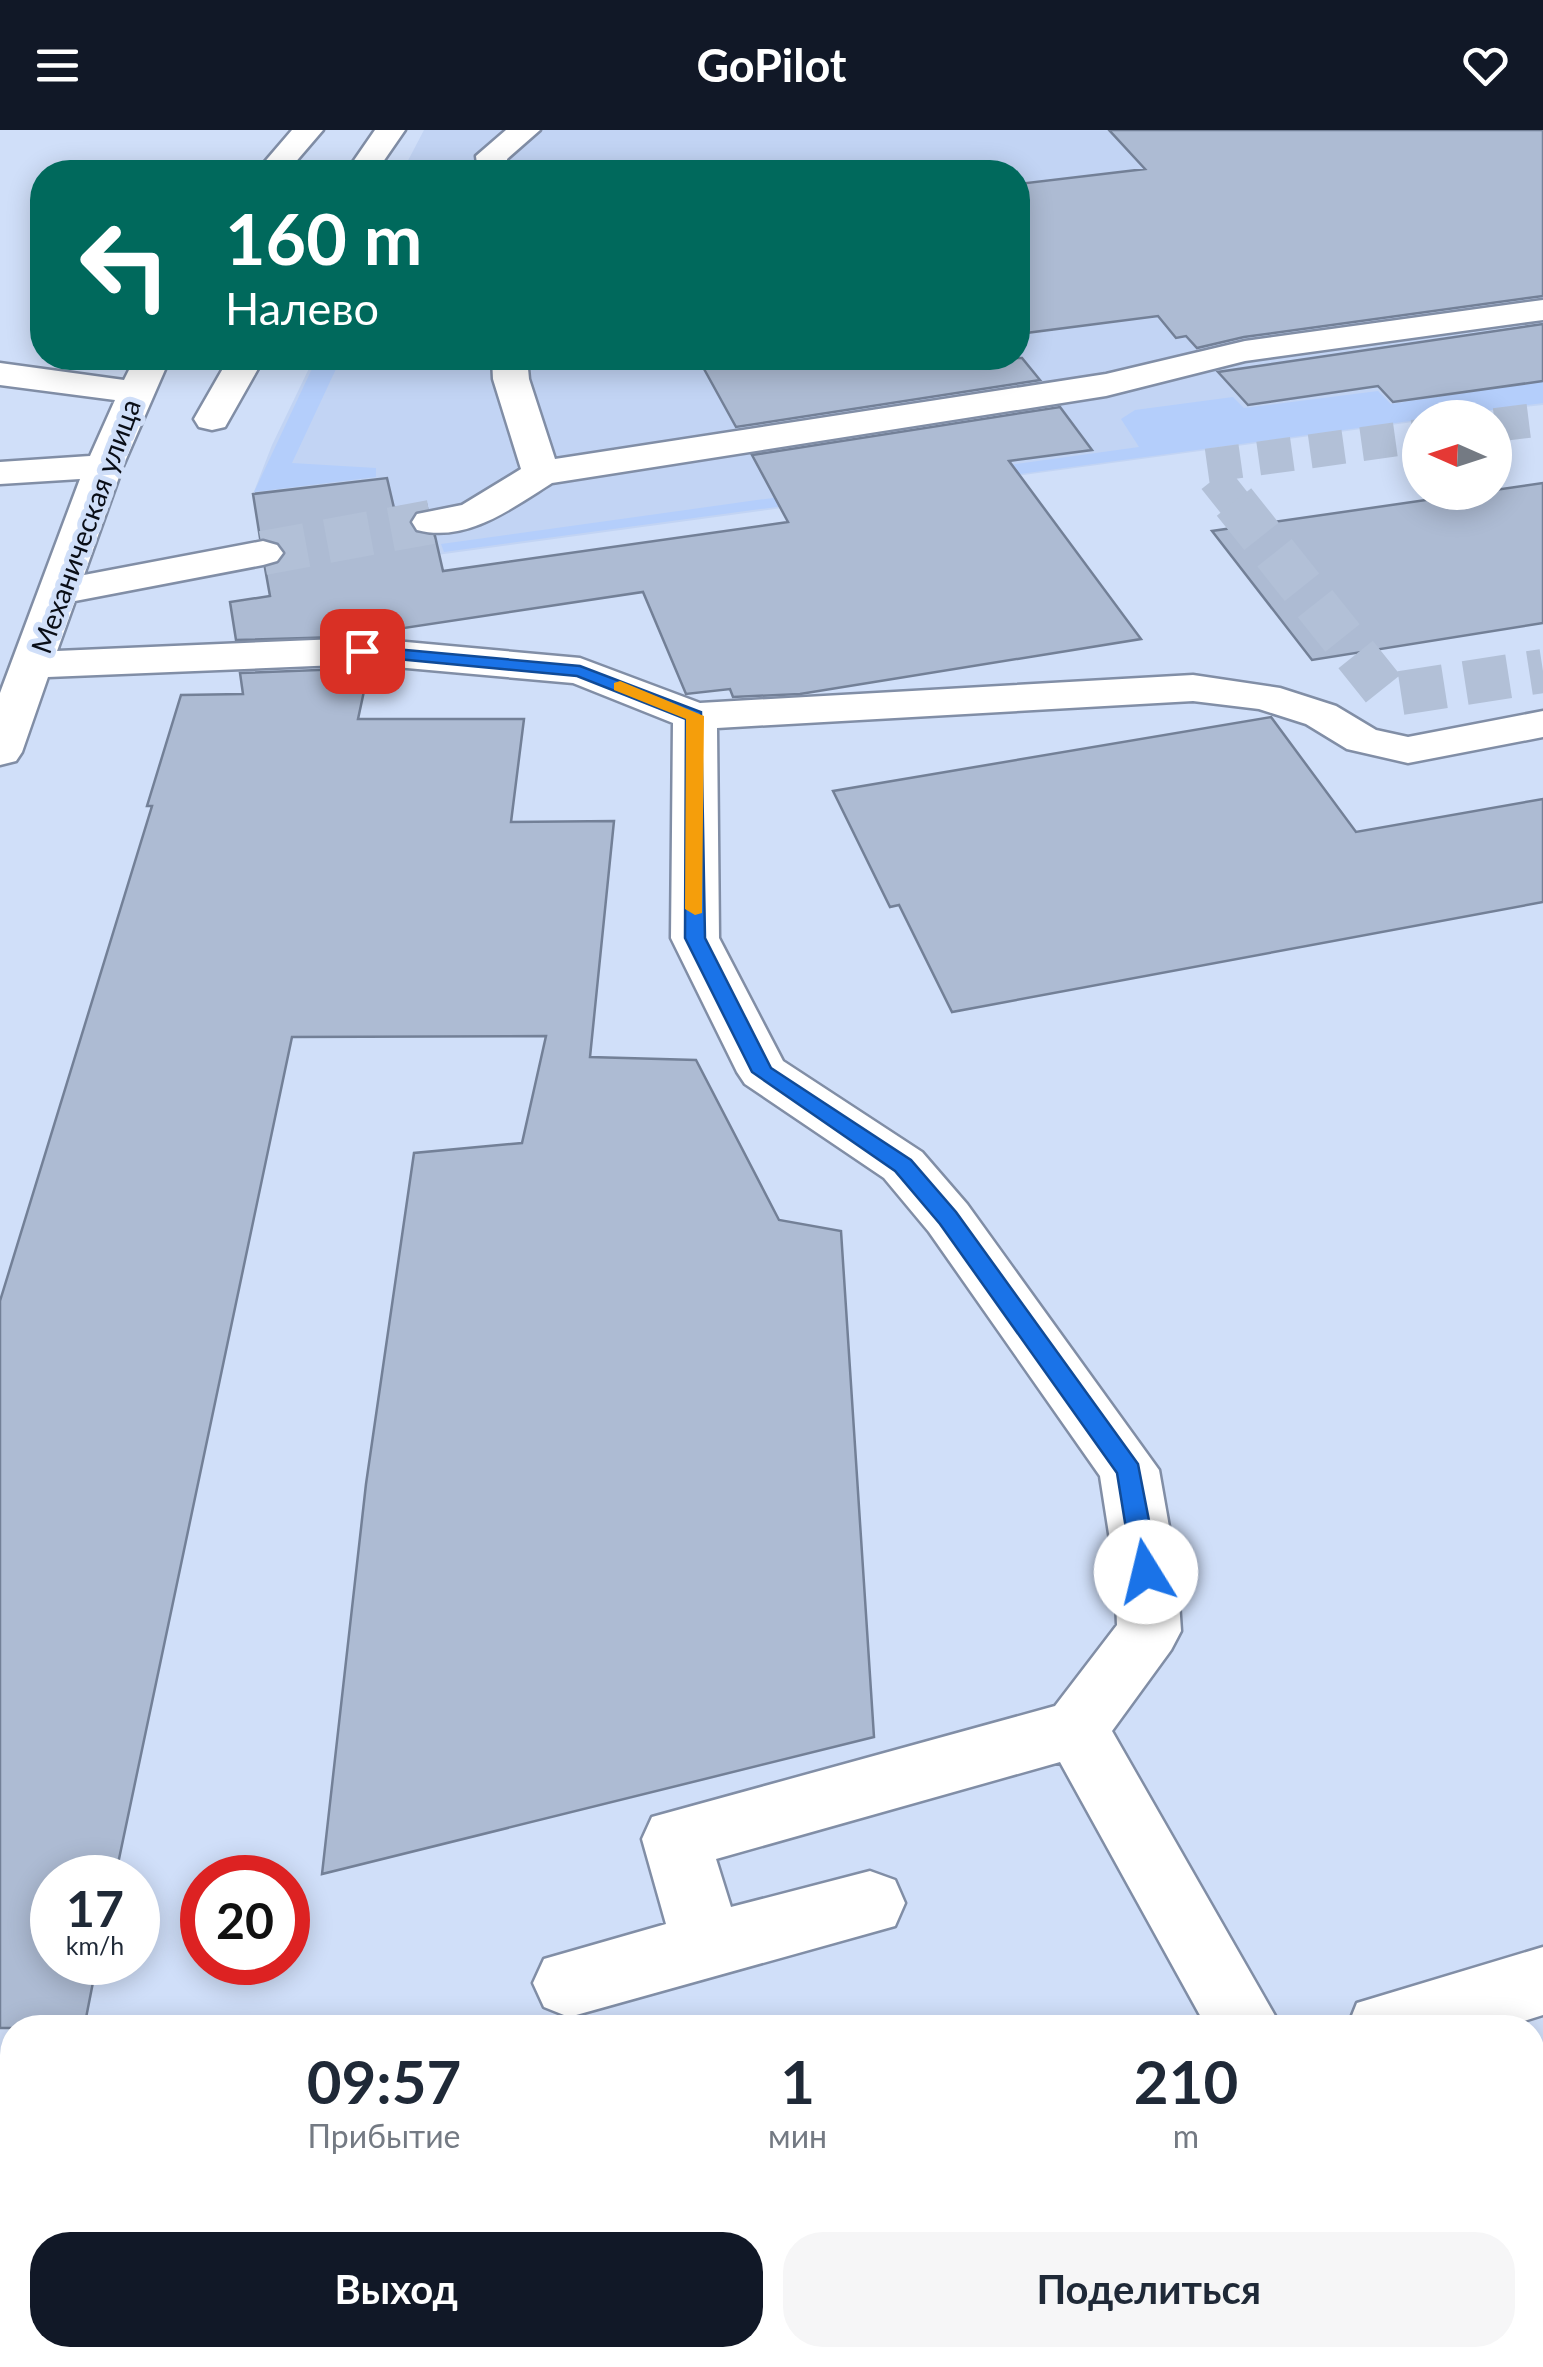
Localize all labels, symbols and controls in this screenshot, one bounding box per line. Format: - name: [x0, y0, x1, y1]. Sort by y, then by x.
- icon: menu: [30, 38, 85, 93]
- text: GoPilot: [696, 38, 847, 92]
- icon: heart: [1458, 38, 1513, 93]
- text: 160 m: [225, 196, 422, 280]
- icon: left: [60, 200, 190, 330]
- text: Налево: [225, 281, 379, 335]
- street label: Механическая улица: [23, 394, 147, 658]
- north arrow: [1402, 400, 1512, 510]
- map controls: [1402, 400, 1512, 510]
- pin: [320, 609, 405, 694]
- icon: arrive: [335, 624, 390, 679]
- position arrow: [1094, 1520, 1198, 1624]
- speed limit sign: 20: [180, 1855, 310, 1985]
- text: 17: [66, 1878, 124, 1938]
- text: km/h: [66, 1930, 124, 1960]
- text: 09:57: [307, 2045, 461, 2117]
- text: 1: [780, 2045, 815, 2117]
- text: 210: [1134, 2045, 1238, 2117]
- text: Прибытие: [308, 2116, 461, 2155]
- text: мин: [768, 2116, 827, 2155]
- text: m: [1173, 2116, 1199, 2155]
- button: Выход: [30, 2232, 763, 2347]
- button: Поделиться: [783, 2232, 1515, 2347]

